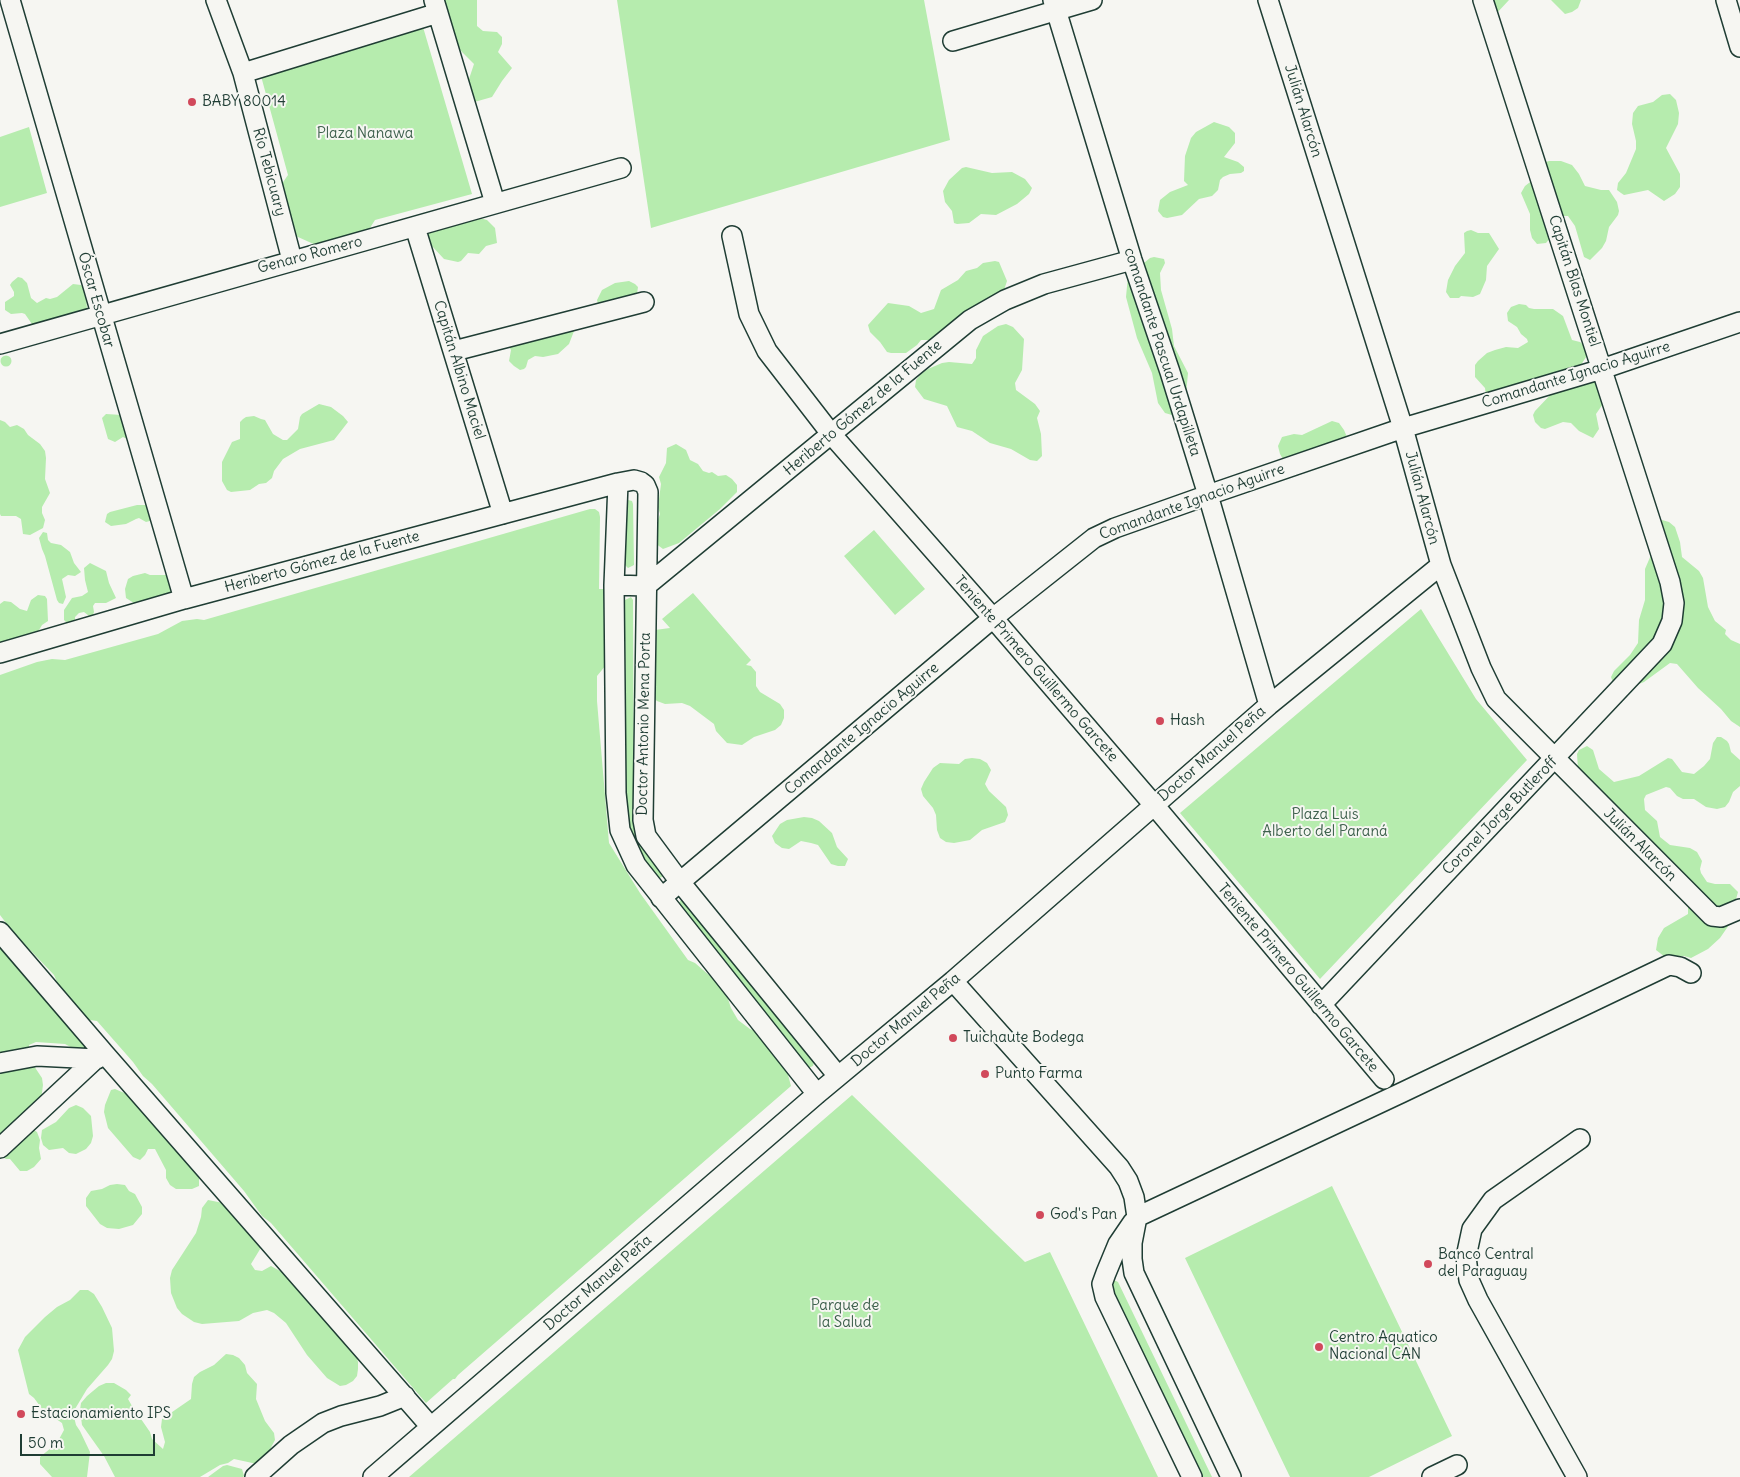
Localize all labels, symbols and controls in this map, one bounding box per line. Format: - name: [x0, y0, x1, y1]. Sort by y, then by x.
- street label: Julián Alarcón: [1280, 62, 1326, 160]
- place label: BABY 80014: [202, 93, 286, 111]
- marker: BABY 80014: [186, 96, 198, 108]
- park label: Plaza Nanawa: [317, 125, 413, 143]
- street label: Río Tebicuary: [249, 126, 289, 218]
- street label: Capitán Blas Montiel: [1544, 213, 1604, 349]
- street label: Genaro Romero: [256, 232, 364, 278]
- street label: comandante Pascual Urdapilleta: [1120, 245, 1204, 459]
- street label: Óscar Escobar: [74, 250, 118, 350]
- street label: Capitán Albino Maciel: [429, 298, 489, 442]
- street label: Heriberto Gómez de la Fuente: [780, 336, 946, 480]
- street label: Comandante Ignacio Aguirre: [1480, 338, 1672, 412]
- street label: Julián Alarcón: [1401, 449, 1443, 547]
- street label: Comandante Ignacio Aguirre: [1097, 460, 1287, 544]
- street label: Heriberto Gómez de la Fuente: [223, 527, 421, 597]
- street label: Teniente Primero Guillermo Garcete: [950, 572, 1122, 766]
- street label: Doctor Antonio Mena Porta: [633, 632, 655, 816]
- street label: Comandante Ignacio Aguirre: [781, 659, 943, 799]
- street label: Doctor Manuel Peña: [1155, 702, 1269, 806]
- place label: Hash: [1170, 712, 1205, 730]
- marker: Hash: [1154, 715, 1166, 727]
- street label: Coronel Jorge Butleroff: [1439, 753, 1561, 879]
- street label: Julián Alarcón: [1600, 805, 1680, 885]
- park label: Plaza Luis Alberto del Paraná: [1262, 806, 1388, 841]
- street label: Teniente Primero Guillermo Garcete: [1214, 880, 1382, 1076]
- street label: Doctor Manuel Peña: [848, 969, 964, 1071]
- place label: Tuichaute Bodega: [963, 1029, 1084, 1047]
- marker: Tuichaute Bodega: [947, 1032, 959, 1044]
- place label: Punto Farma: [995, 1065, 1083, 1083]
- marker: Punto Farma: [979, 1068, 991, 1080]
- place label: God's Pan: [1050, 1206, 1117, 1224]
- marker: God's Pan: [1034, 1209, 1046, 1221]
- street label: Doctor Manuel Peña: [541, 1231, 655, 1335]
- place label: Banco Central del Paraguay: [1438, 1246, 1534, 1281]
- marker: Banco Central del Paraguay: [1422, 1258, 1434, 1270]
- park label: Parque de la Salud: [811, 1297, 879, 1332]
- place label: Centro Aquatico Nacional CAN: [1329, 1329, 1438, 1364]
- marker: Centro Aquatico Nacional CAN: [1313, 1341, 1325, 1353]
- place label: Estacionamiento IPS: [31, 1405, 171, 1423]
- marker: Estacionamiento IPS: [15, 1408, 27, 1420]
- scale bar: [22, 1424, 158, 1456]
- text: 50 m: [28, 1433, 63, 1452]

